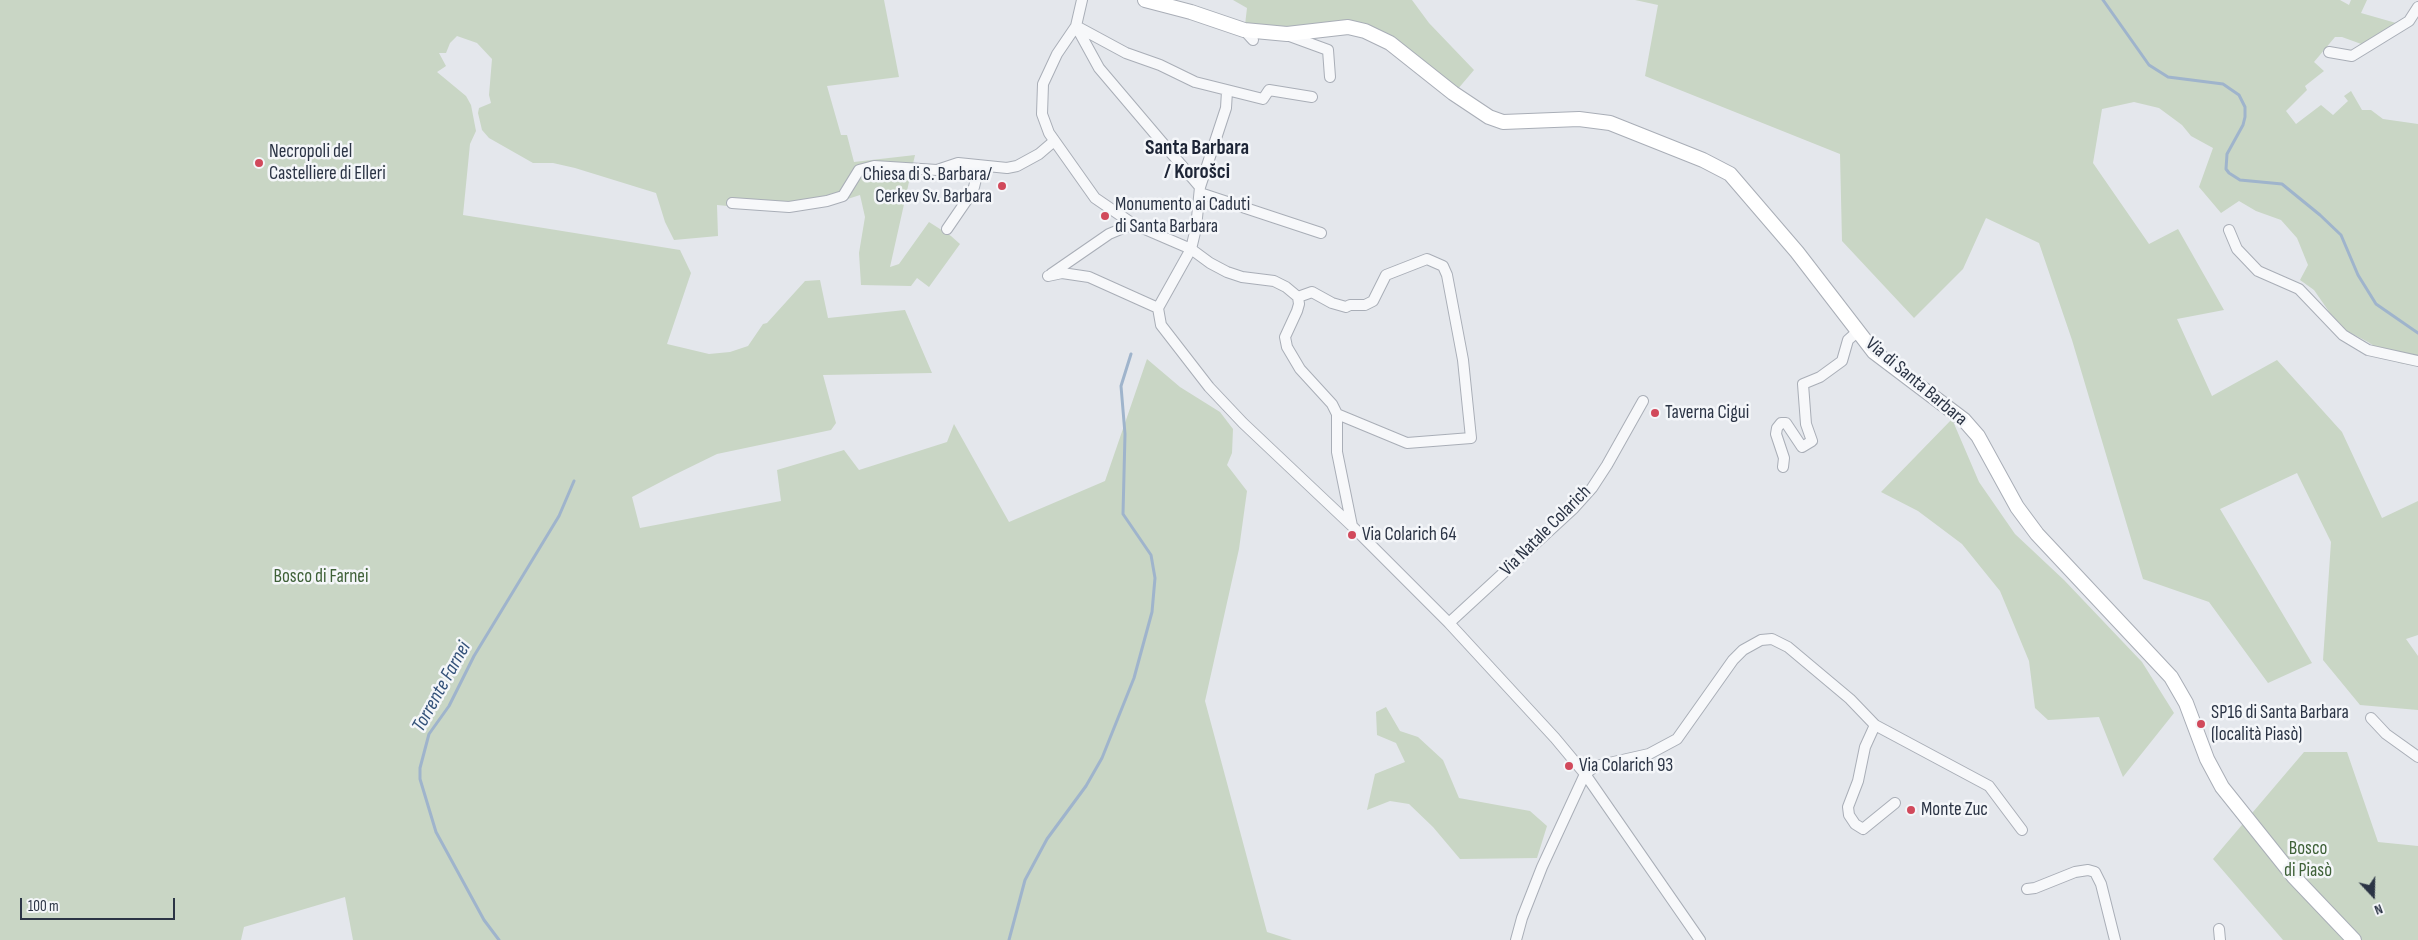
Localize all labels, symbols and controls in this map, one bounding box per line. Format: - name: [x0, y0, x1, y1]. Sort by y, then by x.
- district label: Santa Barbara / Korošci: [1145, 136, 1249, 186]
- place label: Necropoli del Castelliere di Elleri: [269, 141, 386, 185]
- marker: Necropoli del Castelliere di Elleri: [253, 157, 265, 169]
- place label: Chiesa di S. Barbara/ Cerkev Sv. Barbara: [863, 164, 992, 208]
- marker: Chiesa di S. Barbara/ Cerkev Sv. Barbara: [996, 180, 1008, 192]
- place label: Monumento ai Caduti di Santa Barbara: [1115, 194, 1250, 238]
- marker: Monumento ai Caduti di Santa Barbara: [1099, 210, 1111, 222]
- street label: Via di Santa Barbara: [1861, 333, 1971, 431]
- place label: Taverna Cigui: [1665, 402, 1749, 424]
- marker: Taverna Cigui: [1649, 407, 1661, 419]
- street label: Via Natale Colarich: [1496, 481, 1596, 581]
- place label: Via Colarich 64: [1362, 524, 1457, 546]
- marker: Via Colarich 64: [1346, 529, 1358, 541]
- park label: Bosco di Farnei: [274, 566, 368, 588]
- water label: Torrente Farnei: [407, 638, 477, 736]
- place label: SP16 di Santa Barbara (località Piasò): [2211, 702, 2349, 746]
- marker: SP16 di Santa Barbara (località Piasò): [2195, 718, 2207, 730]
- place label: Via Colarich 93: [1579, 755, 1673, 777]
- marker: Via Colarich 93: [1563, 760, 1575, 772]
- place label: Monte Zuc: [1921, 799, 1988, 821]
- marker: Monte Zuc: [1905, 804, 1917, 816]
- park label: Bosco di Piasò: [2284, 838, 2332, 882]
- north arrow: [2348, 870, 2398, 920]
- scale bar: [22, 888, 178, 920]
- text: 100 m: [28, 897, 59, 916]
- text: N: [2372, 900, 2385, 919]

